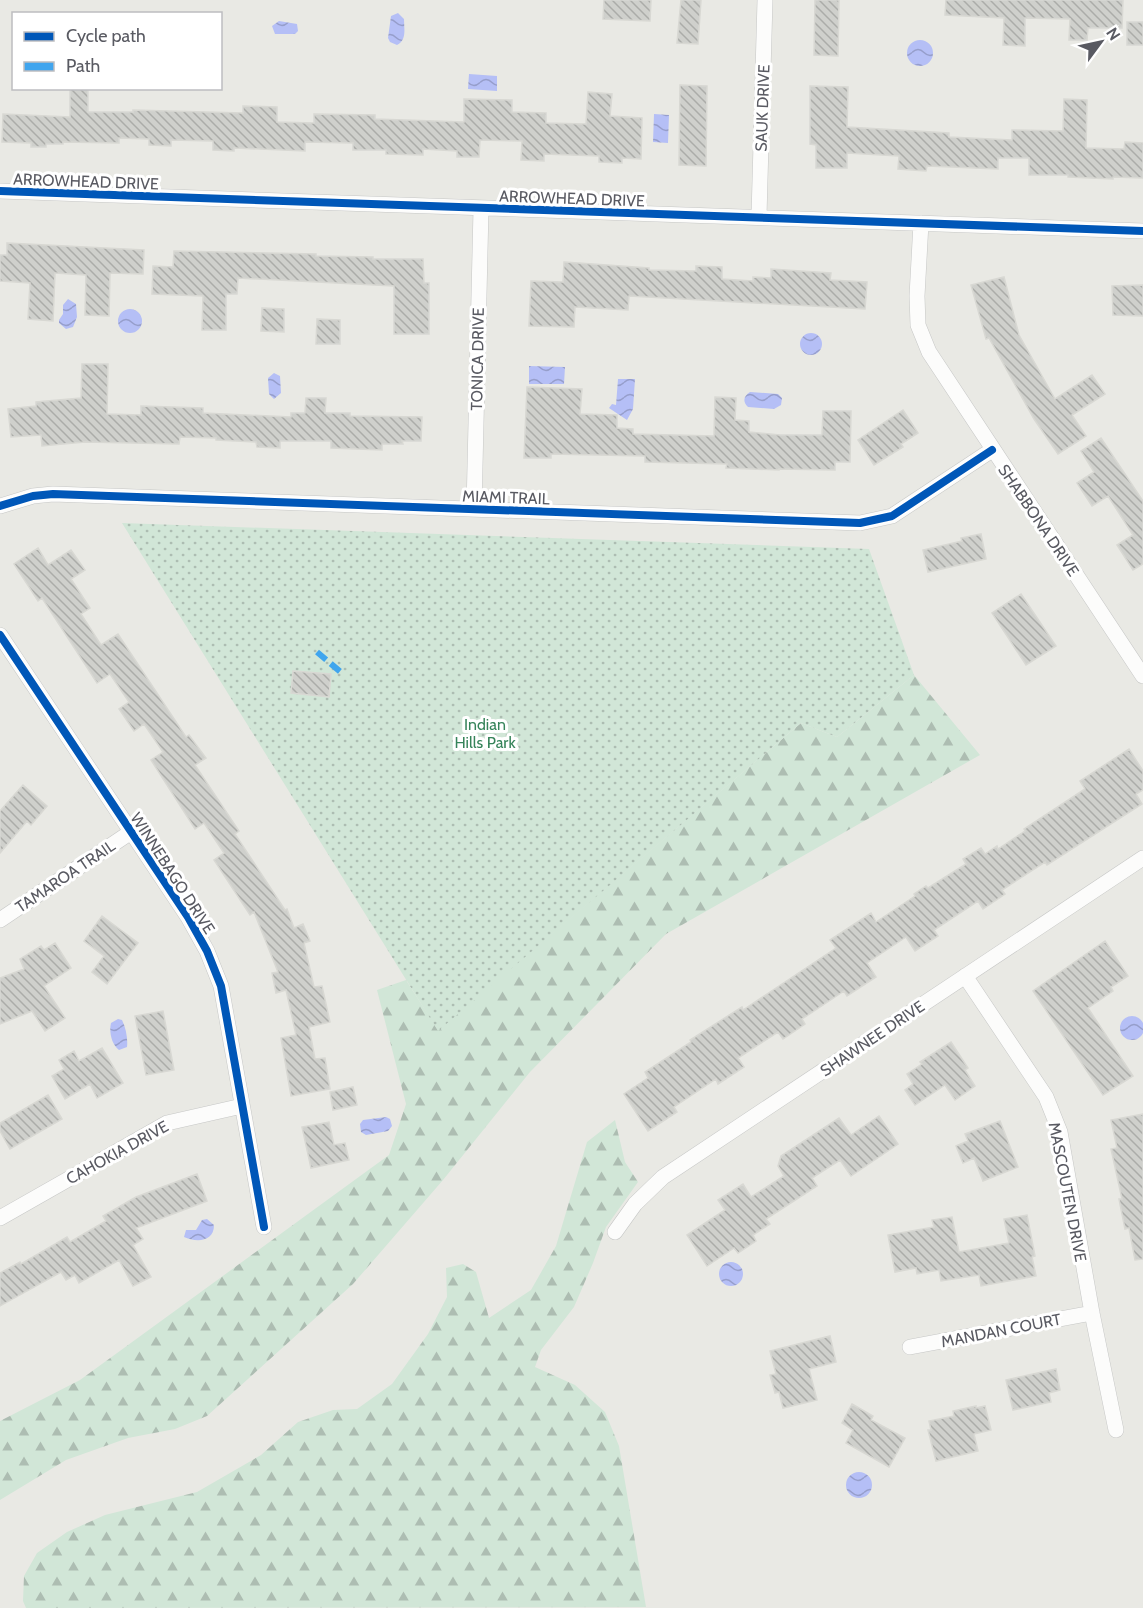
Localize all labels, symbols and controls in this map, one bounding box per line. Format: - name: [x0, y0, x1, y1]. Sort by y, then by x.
- legend: [12, 12, 222, 90]
- north arrow: [1071, 12, 1131, 72]
- text: N: [1102, 24, 1124, 44]
- text: Cycle path: [66, 25, 146, 47]
- text: Path: [66, 55, 100, 77]
- street label: SAUK DRIVE: [751, 64, 774, 152]
- street label: ARROWHEAD DRIVE: [13, 169, 159, 194]
- street label: ARROWHEAD DRIVE: [499, 186, 645, 211]
- street label: TONICA DRIVE: [467, 307, 488, 411]
- street label: SHABBONA DRIVE: [994, 461, 1083, 580]
- street label: MIAMI TRAIL: [462, 486, 550, 509]
- park label: Indian Hills Park: [454, 715, 516, 752]
- street label: WINNEBAGO DRIVE: [126, 809, 219, 937]
- street label: TAMAROA TRAIL: [12, 836, 119, 917]
- street label: SHAWNEE DRIVE: [817, 996, 928, 1080]
- street label: CAHOKIA DRIVE: [63, 1116, 172, 1188]
- street label: MASCOUTEN DRIVE: [1045, 1121, 1090, 1264]
- street label: MANDAN COURT: [940, 1309, 1063, 1351]

